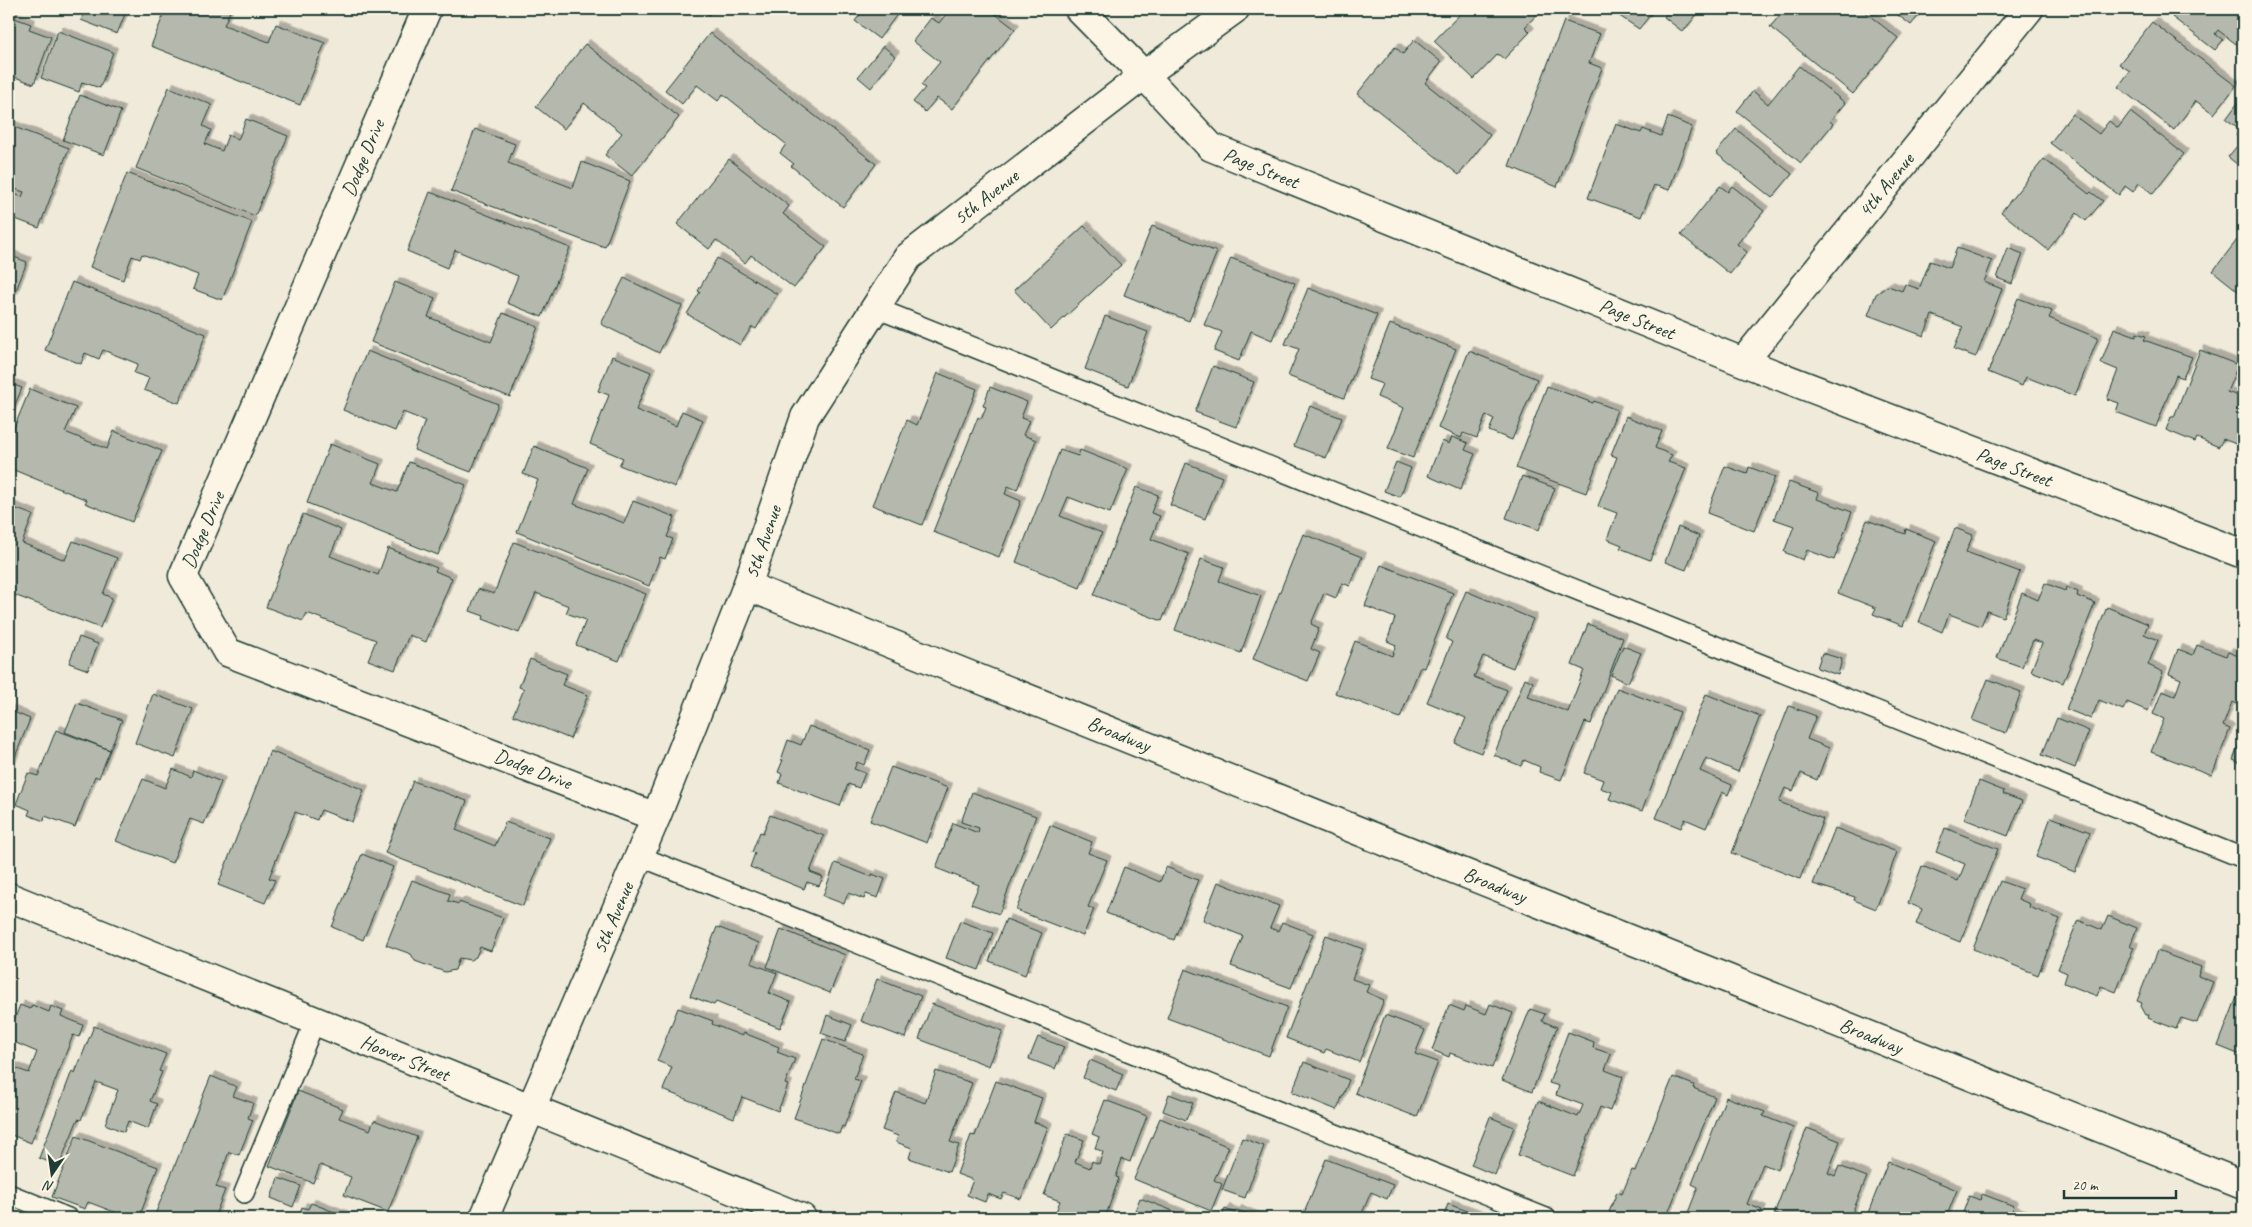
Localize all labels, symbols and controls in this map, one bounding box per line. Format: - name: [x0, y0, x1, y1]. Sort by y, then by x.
- street label: Dodge Drive: [336, 115, 391, 200]
- street label: Page Street: [1220, 142, 1304, 195]
- street label: 4th Avenue: [1852, 147, 1920, 222]
- street label: 5th Avenue: [949, 163, 1025, 230]
- street label: Page Street: [1596, 293, 1680, 346]
- street label: Page Street: [1973, 441, 2057, 494]
- street label: Dodge Drive: [176, 487, 231, 572]
- street label: 5th Avenue: [739, 501, 788, 582]
- street label: Broadway: [1084, 710, 1156, 759]
- street label: Dodge Drive: [491, 743, 577, 796]
- street label: Broadway: [1460, 861, 1532, 910]
- street label: 5th Avenue: [587, 877, 640, 958]
- street label: Broadway: [1836, 1012, 1908, 1061]
- street label: Hoover Street: [357, 1029, 455, 1088]
- north arrow: [28, 1150, 78, 1200]
- scale bar: [2064, 1167, 2177, 1199]
- text: N: [41, 1176, 55, 1195]
- text: 20 m: [2072, 1176, 2099, 1195]

